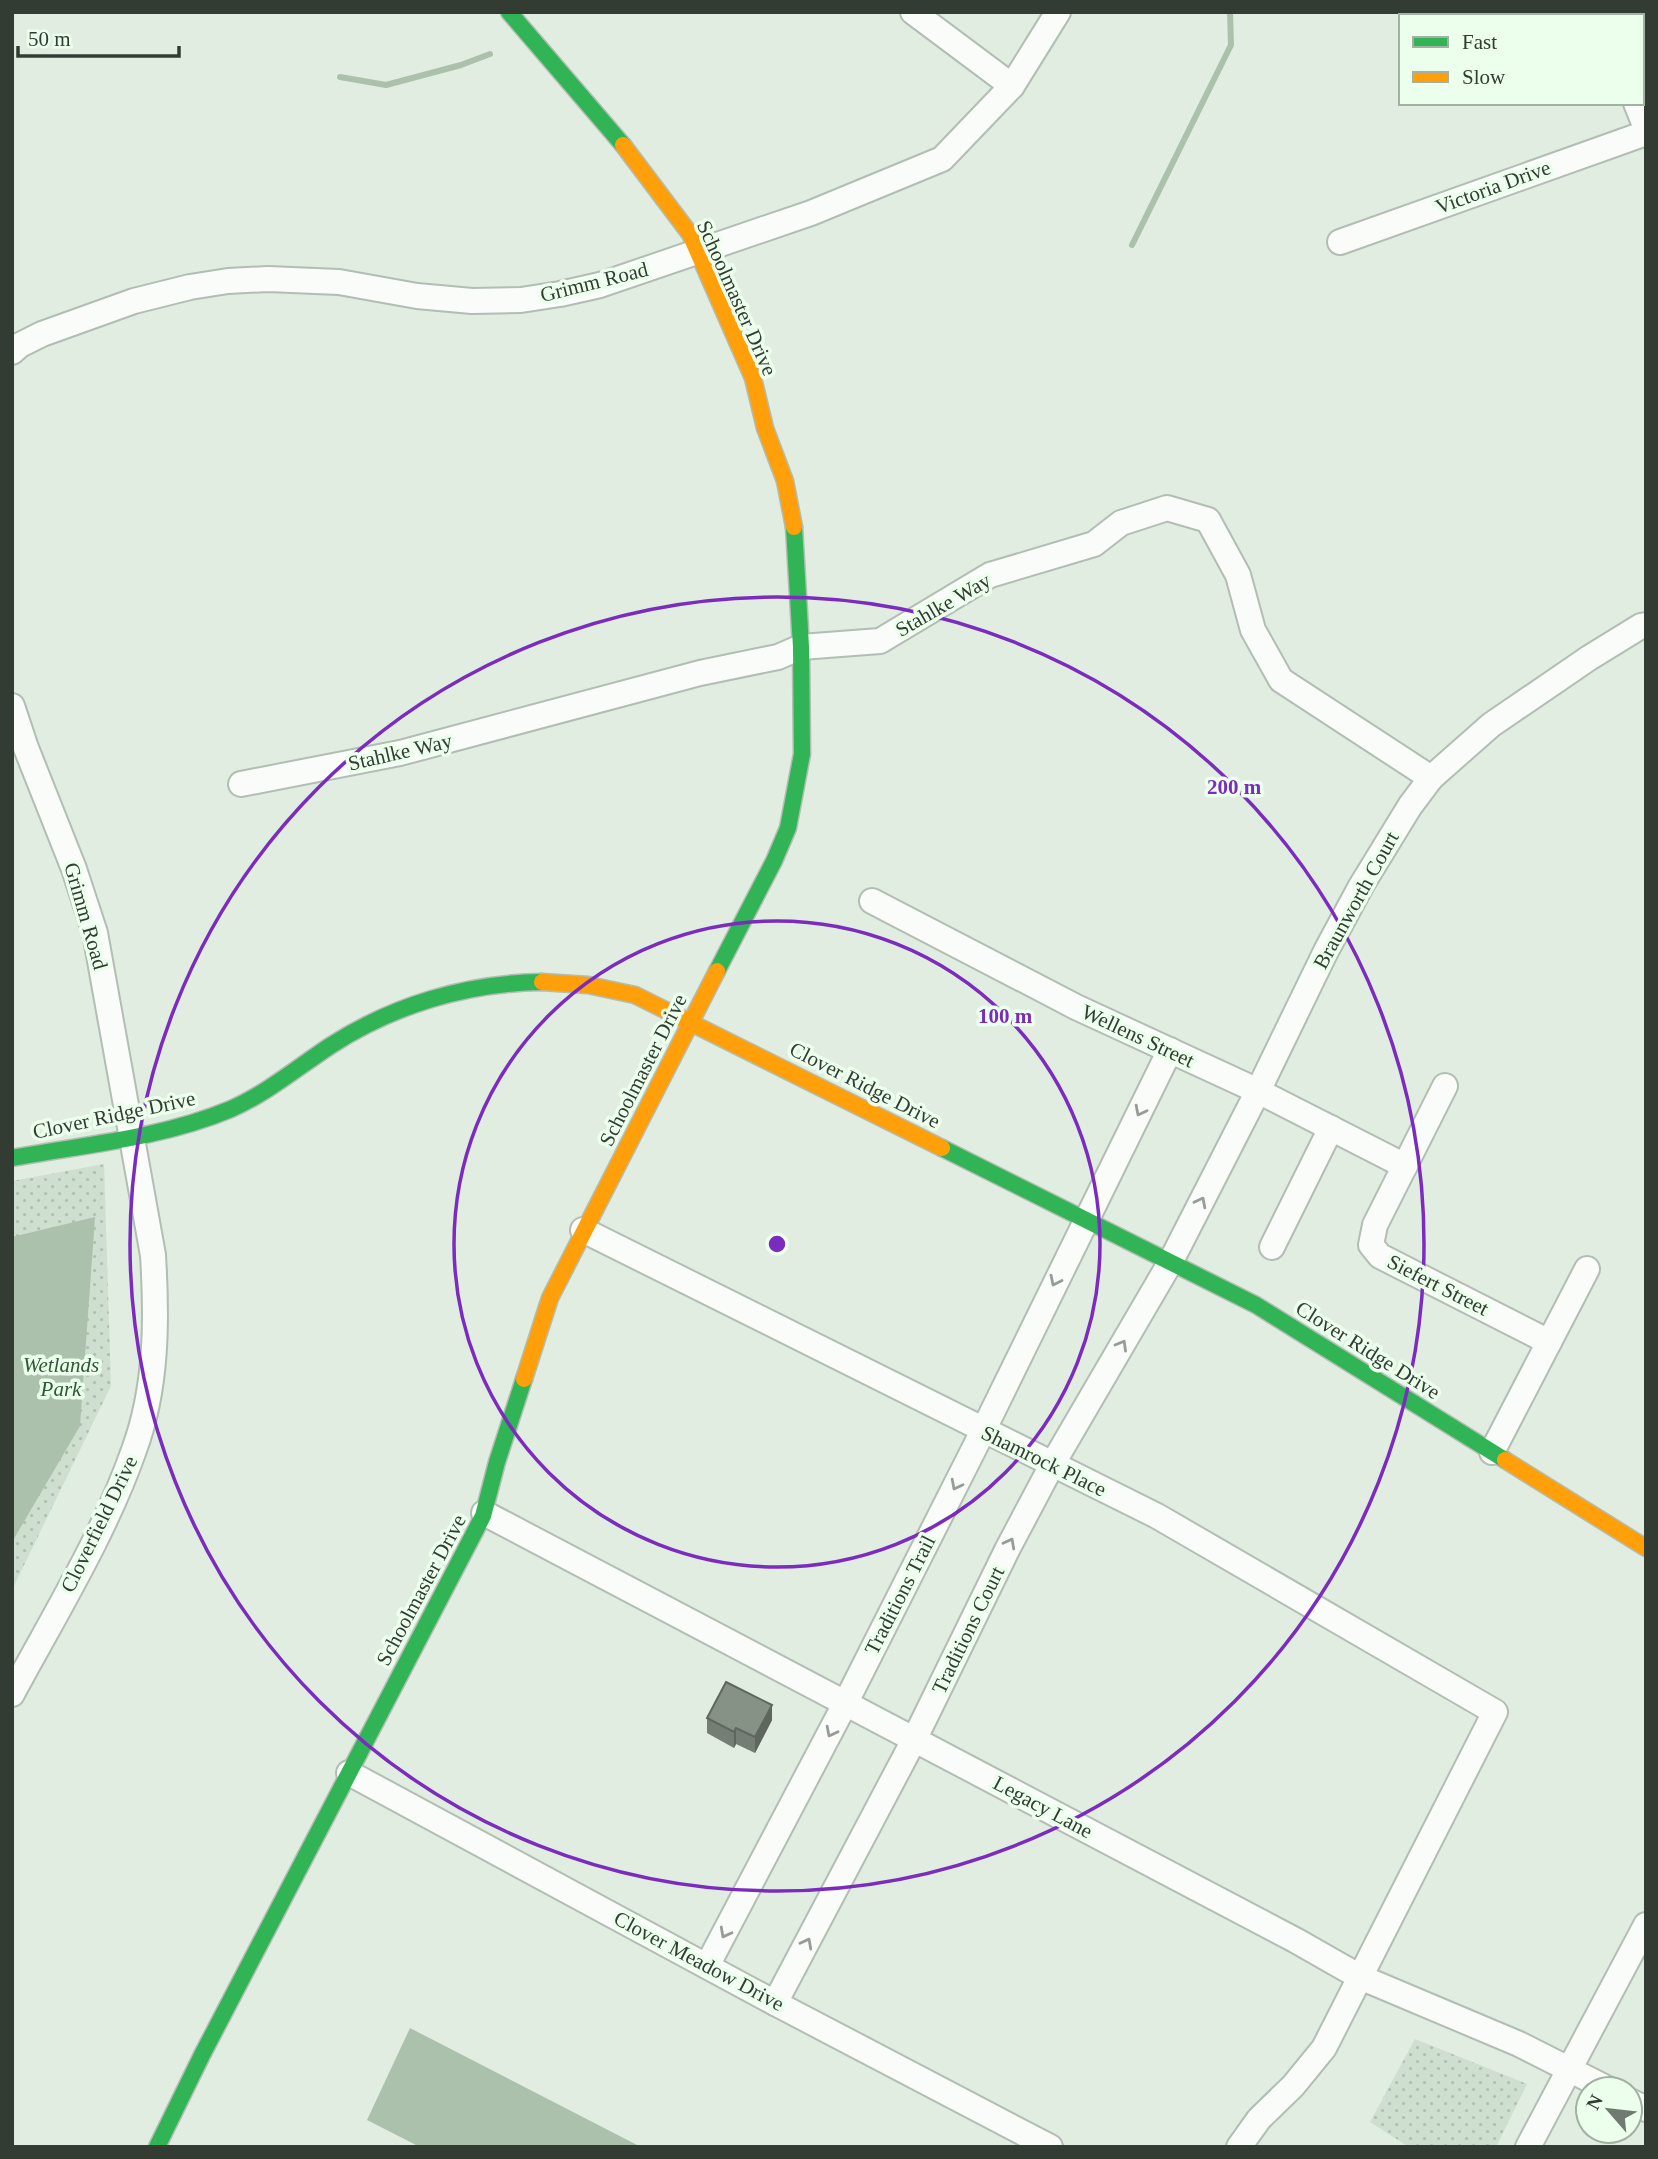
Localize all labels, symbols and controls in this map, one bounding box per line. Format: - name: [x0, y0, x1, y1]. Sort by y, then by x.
- scale bar: [18, 14, 178, 58]
- legend: [1399, 14, 1644, 105]
- text: 50 m: [28, 27, 71, 51]
- text: Fast: [1462, 30, 1497, 54]
- text: Slow: [1462, 65, 1506, 89]
- street label: Victoria Drive: [1432, 155, 1554, 219]
- street label: Schoolmaster Drive: [692, 217, 782, 379]
- street label: Grimm Road: [538, 257, 651, 307]
- street label: Stahlke Way: [891, 568, 995, 642]
- street label: Stahlke Way: [346, 728, 455, 776]
- text: 200 m: [1207, 775, 1262, 799]
- street label: Braunworth Court: [1308, 827, 1404, 973]
- street label: Grimm Road: [59, 860, 113, 973]
- street label: Schoolmaster Drive: [594, 990, 692, 1150]
- street label: Wellens Street: [1078, 999, 1198, 1073]
- text: 100 m: [978, 1004, 1033, 1028]
- street label: Clover Ridge Drive: [786, 1037, 944, 1133]
- street label: Clover Ridge Drive: [30, 1086, 198, 1144]
- one-way arrow: [1134, 1104, 1148, 1116]
- one-way arrow: [1193, 1197, 1207, 1209]
- centre of rings: [765, 1232, 789, 1256]
- street label: Siefert Street: [1383, 1249, 1493, 1321]
- one-way arrow: [1050, 1274, 1064, 1286]
- street label: Clover Ridge Drive: [1291, 1296, 1445, 1404]
- one-way arrow: [1114, 1340, 1127, 1353]
- park label: Wetlands Park: [23, 1353, 99, 1401]
- street label: Shamrock Place: [978, 1420, 1110, 1502]
- street label: Cloverfield Drive: [56, 1452, 142, 1596]
- one-way arrow: [950, 1478, 964, 1490]
- street label: Schoolmaster Drive: [371, 1510, 471, 1670]
- street label: Traditions Trail: [860, 1531, 940, 1659]
- one-way arrow: [1002, 1538, 1016, 1551]
- street label: Traditions Court: [927, 1562, 1009, 1698]
- one-way arrow: [825, 1725, 839, 1737]
- street label: Legacy Lane: [989, 1771, 1097, 1843]
- street label: Clover Meadow Drive: [610, 1906, 788, 2016]
- one-way arrow: [719, 1926, 733, 1938]
- one-way arrow: [799, 1937, 812, 1950]
- north arrow: [1574, 2075, 1644, 2145]
- text: N: [1582, 2091, 1607, 2113]

